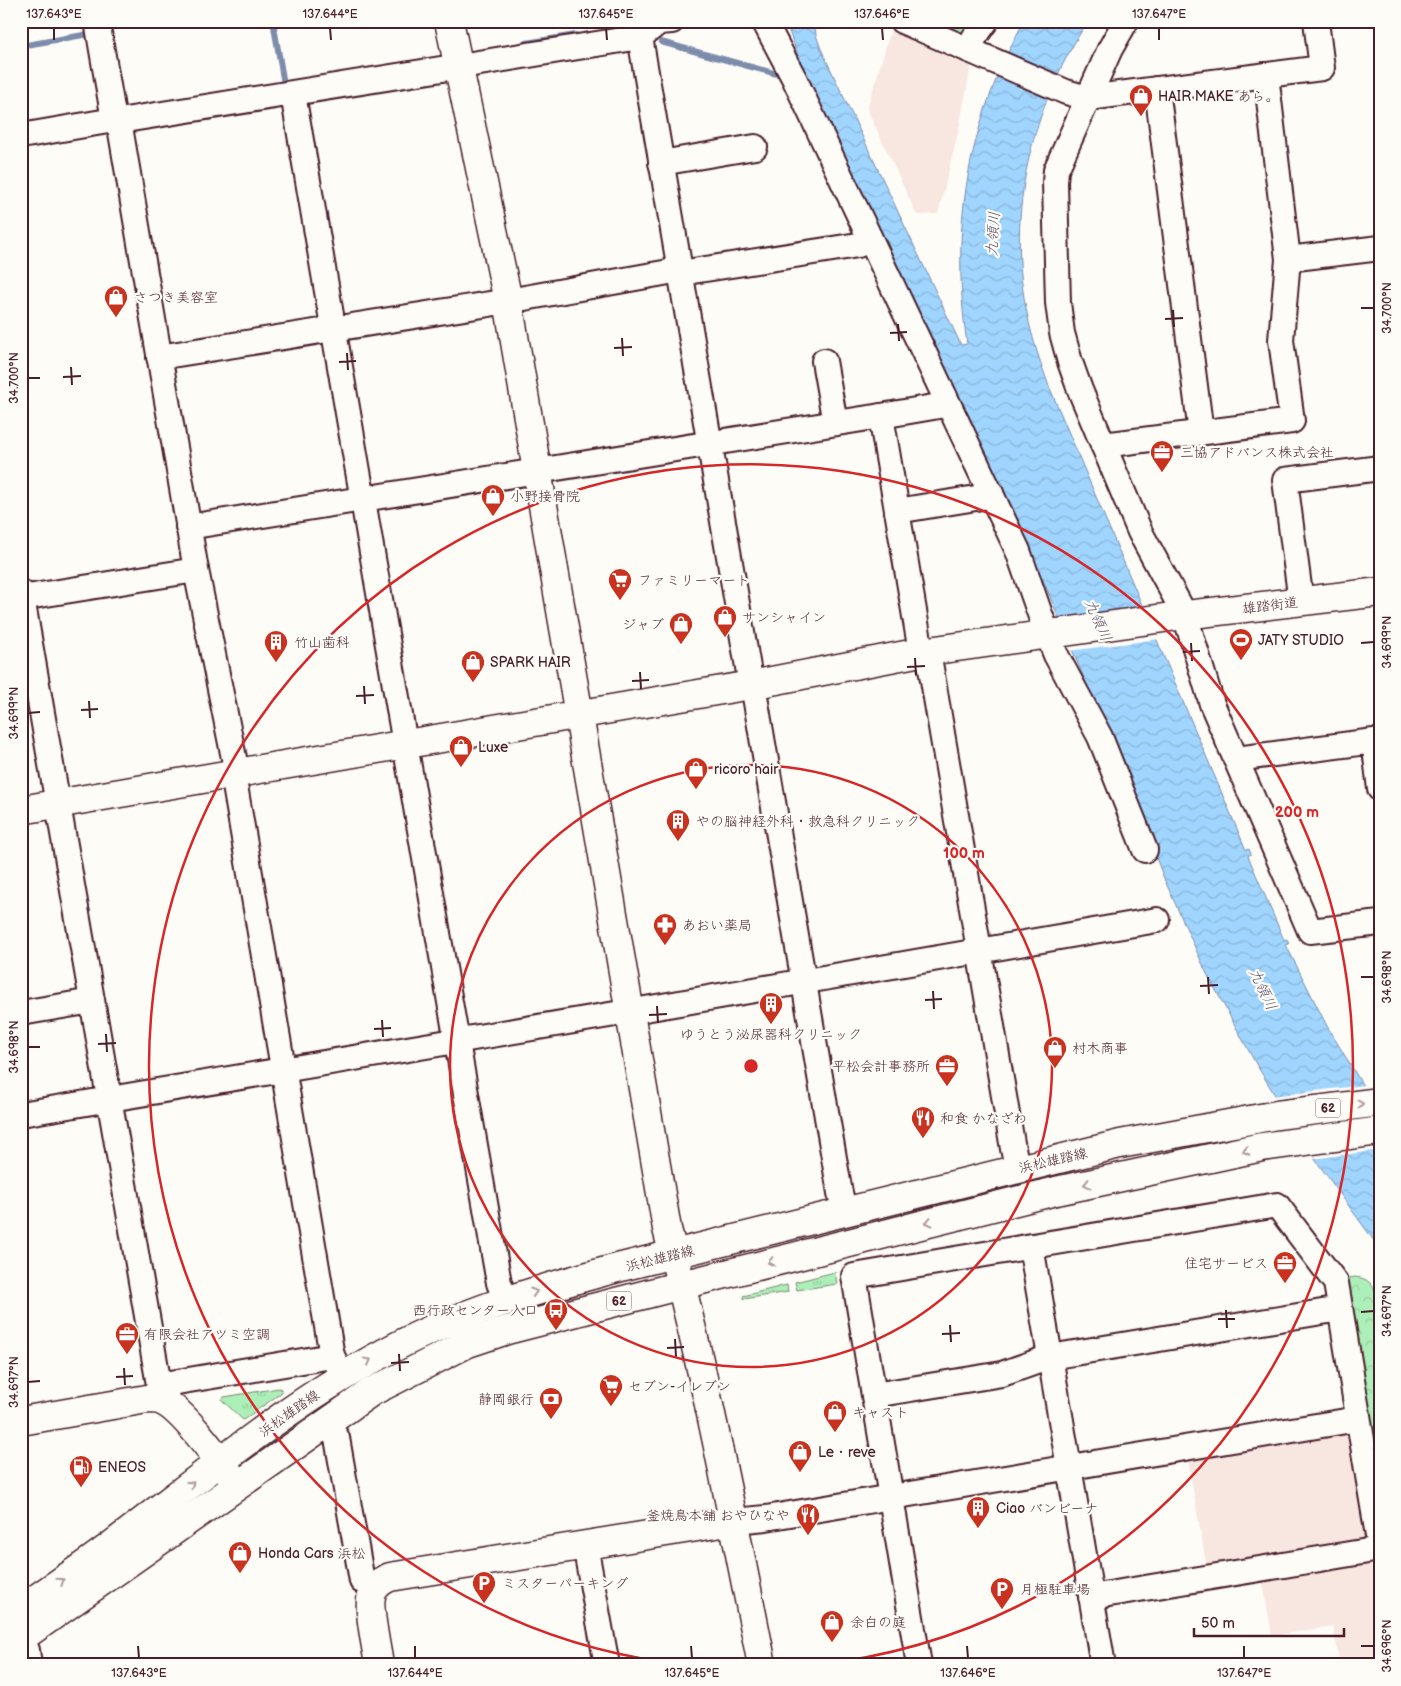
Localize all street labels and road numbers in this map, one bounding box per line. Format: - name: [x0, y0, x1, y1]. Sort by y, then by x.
- street label: 雄踏街道: [1241, 594, 1299, 617]
- road number: 62: [1316, 1098, 1340, 1118]
- street label: 浜松雄踏線: [1017, 1144, 1089, 1177]
- street label: 浜松雄踏線: [624, 1242, 696, 1275]
- road number: 62: [606, 1292, 632, 1310]
- street label: 浜松雄踏線: [256, 1386, 323, 1440]

